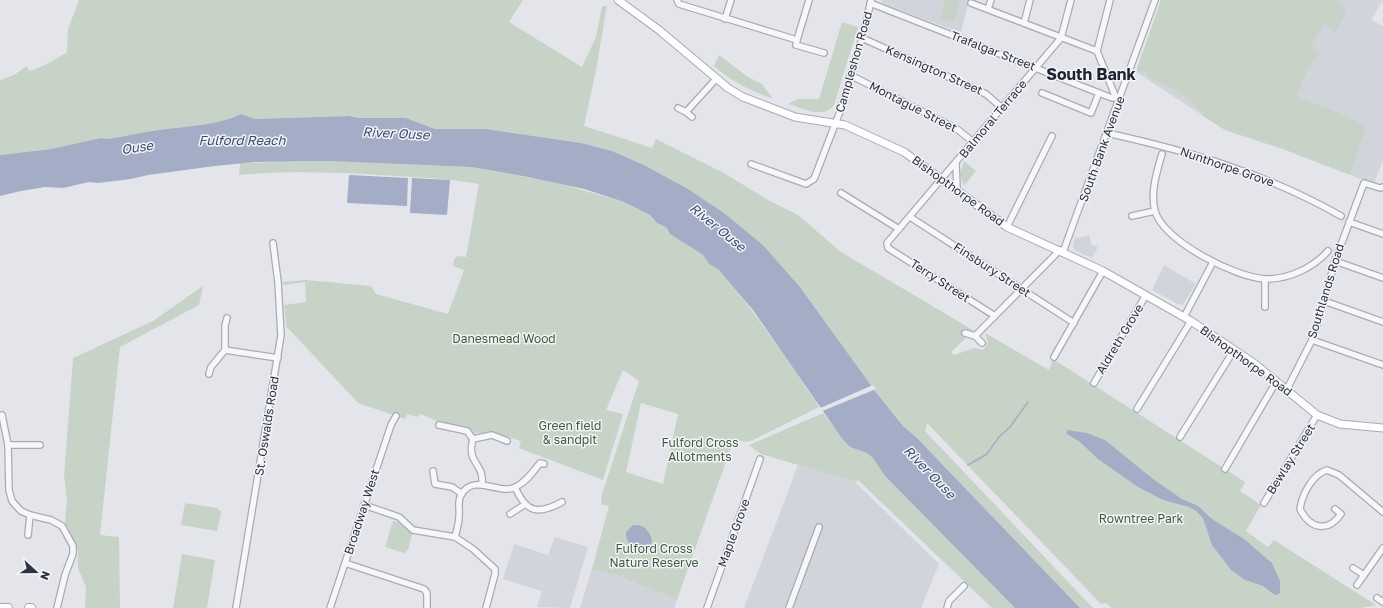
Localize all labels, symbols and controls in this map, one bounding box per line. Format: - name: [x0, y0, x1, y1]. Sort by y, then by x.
- street label: Campleshon Road: [832, 10, 875, 114]
- street label: Trafalgar Street: [949, 27, 1038, 74]
- street label: Kensington Street: [883, 41, 985, 98]
- district label: South Bank: [1046, 64, 1136, 84]
- street label: Balmoral Terrace: [956, 76, 1030, 161]
- street label: Montague Street: [867, 78, 960, 135]
- street label: South Bank Avenue: [1075, 94, 1128, 204]
- water label: River Ouse: [362, 123, 431, 143]
- water label: Fulford Reach: [199, 132, 286, 148]
- water label: Ouse: [120, 137, 155, 157]
- street label: Nunthorpe Grove: [1178, 143, 1276, 190]
- street label: Bishopthorpe Road: [909, 152, 1007, 229]
- water label: River Ouse: [687, 200, 750, 255]
- street label: Finsbury Street: [951, 239, 1034, 300]
- street label: Southlands Road: [1304, 242, 1347, 340]
- street label: Terry Street: [908, 256, 973, 306]
- street label: Aldreth Grove: [1093, 301, 1146, 376]
- street label: Bishopthorpe Road: [1197, 322, 1295, 399]
- park label: Danesmead Wood: [452, 331, 556, 346]
- street label: St. Oswalds Road: [251, 375, 282, 477]
- park label: Green field & sandpit: [539, 418, 601, 447]
- street label: Bewlay Street: [1263, 421, 1318, 497]
- park label: Fulford Cross Allotments: [661, 435, 739, 464]
- water label: River Ouse: [901, 442, 960, 503]
- street label: Broadway West: [341, 467, 382, 556]
- street label: Maple Grove: [714, 497, 753, 569]
- park label: Rowntree Park: [1099, 511, 1183, 526]
- park label: Fulford Cross Nature Reserve: [609, 541, 699, 570]
- north arrow: [16, 552, 56, 592]
- text: N: [38, 570, 53, 582]

